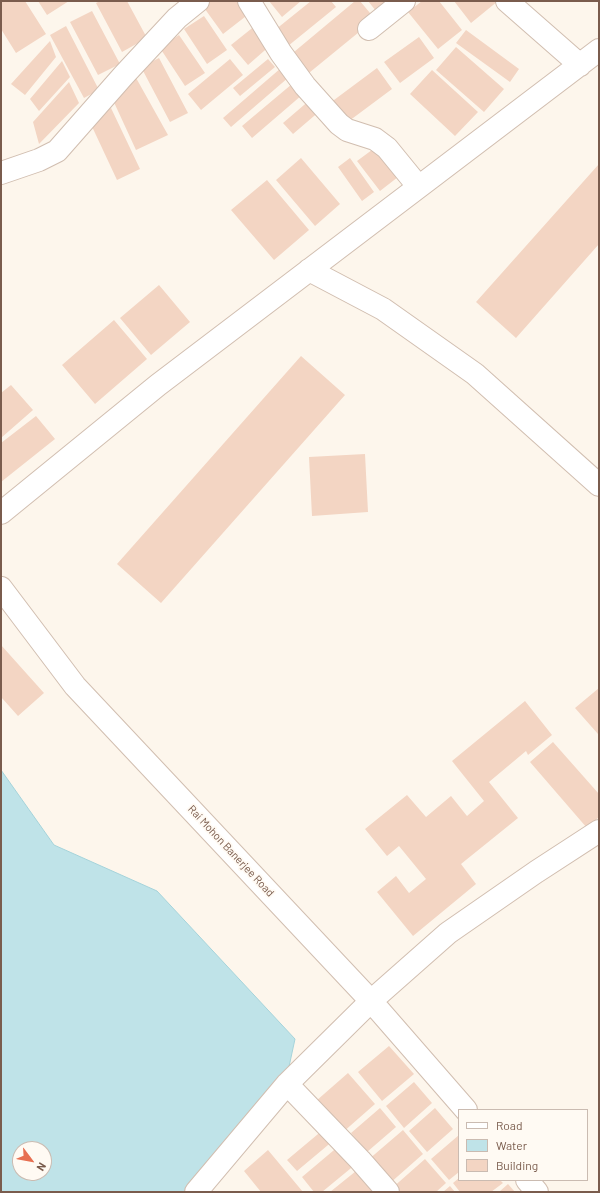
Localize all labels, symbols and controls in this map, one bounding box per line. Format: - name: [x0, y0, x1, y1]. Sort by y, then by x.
- street label: Rai Mohon Banerjee Road: [185, 803, 277, 899]
- legend: [458, 1109, 588, 1181]
- text: Road: [496, 1118, 523, 1132]
- text: Water: [496, 1138, 527, 1152]
- north arrow: [12, 1141, 52, 1181]
- text: Building: [496, 1158, 538, 1172]
- text: N: [34, 1161, 49, 1174]

